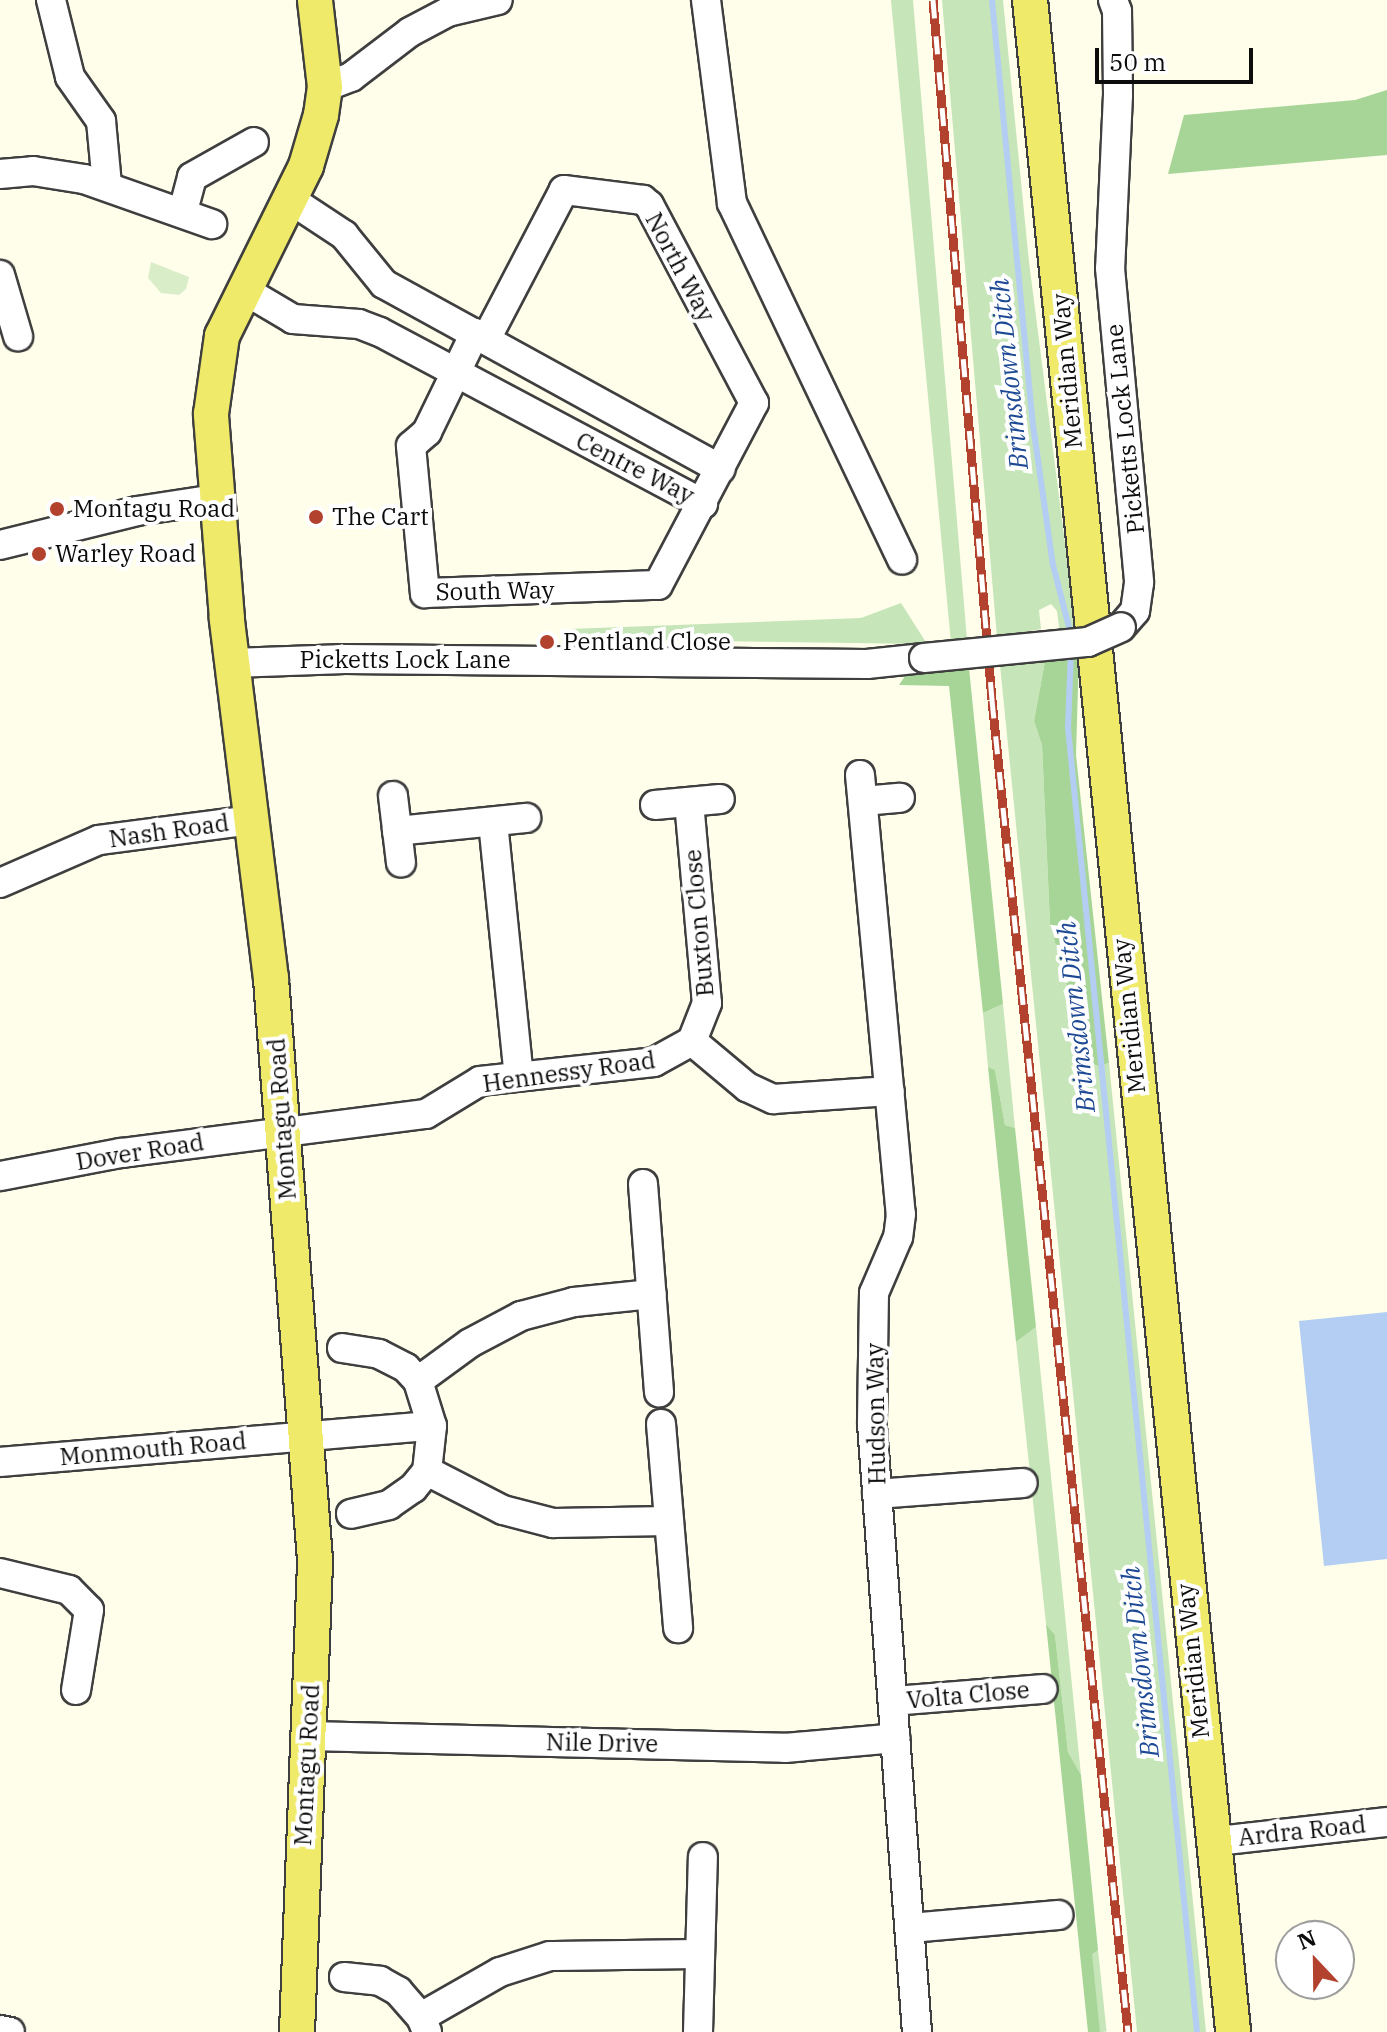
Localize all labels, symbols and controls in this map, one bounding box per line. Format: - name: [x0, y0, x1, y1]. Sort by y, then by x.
- scale bar: [1099, 32, 1257, 82]
- text: 50 m: [1109, 46, 1166, 78]
- street label: North Way: [639, 208, 721, 326]
- water label: Brimsdown Ditch: [983, 277, 1035, 471]
- street label: Meridian Way: [1046, 292, 1088, 450]
- street label: Picketts Lock Lane: [1100, 323, 1150, 535]
- street label: Centre Way: [571, 426, 699, 510]
- place label: Montagu Road: [73, 495, 235, 523]
- marker: Montagu Road: [48, 500, 66, 518]
- place label: The Cart: [332, 503, 429, 531]
- marker: The Cart: [307, 508, 325, 526]
- place label: Warley Road: [55, 540, 196, 568]
- marker: Warley Road: [30, 545, 48, 563]
- street label: South Way: [435, 576, 555, 606]
- place label: Pentland Close: [563, 628, 731, 656]
- marker: Pentland Close: [538, 633, 556, 651]
- street label: Picketts Lock Lane: [299, 646, 511, 674]
- street label: Nash Road: [107, 808, 231, 854]
- street label: Buxton Close: [678, 848, 720, 998]
- water label: Brimsdown Ditch: [1050, 920, 1102, 1114]
- street label: Meridian Way: [1107, 937, 1151, 1095]
- street label: Montagu Road: [262, 1037, 302, 1201]
- street label: Hennessy Road: [481, 1046, 657, 1098]
- street label: Dover Road: [74, 1128, 206, 1176]
- street label: Hudson Way: [860, 1343, 892, 1485]
- street label: Monmouth Road: [58, 1426, 248, 1472]
- water label: Brimsdown Ditch: [1114, 1565, 1166, 1759]
- street label: Meridian Way: [1171, 1582, 1215, 1740]
- street label: Volta Close: [905, 1675, 1031, 1715]
- street label: Montagu Road: [288, 1683, 326, 1847]
- street label: Nile Drive: [546, 1728, 658, 1758]
- street label: Ardra Road: [1237, 1810, 1367, 1852]
- north arrow: [1275, 1920, 1355, 2000]
- text: N: [1293, 1922, 1320, 1956]

